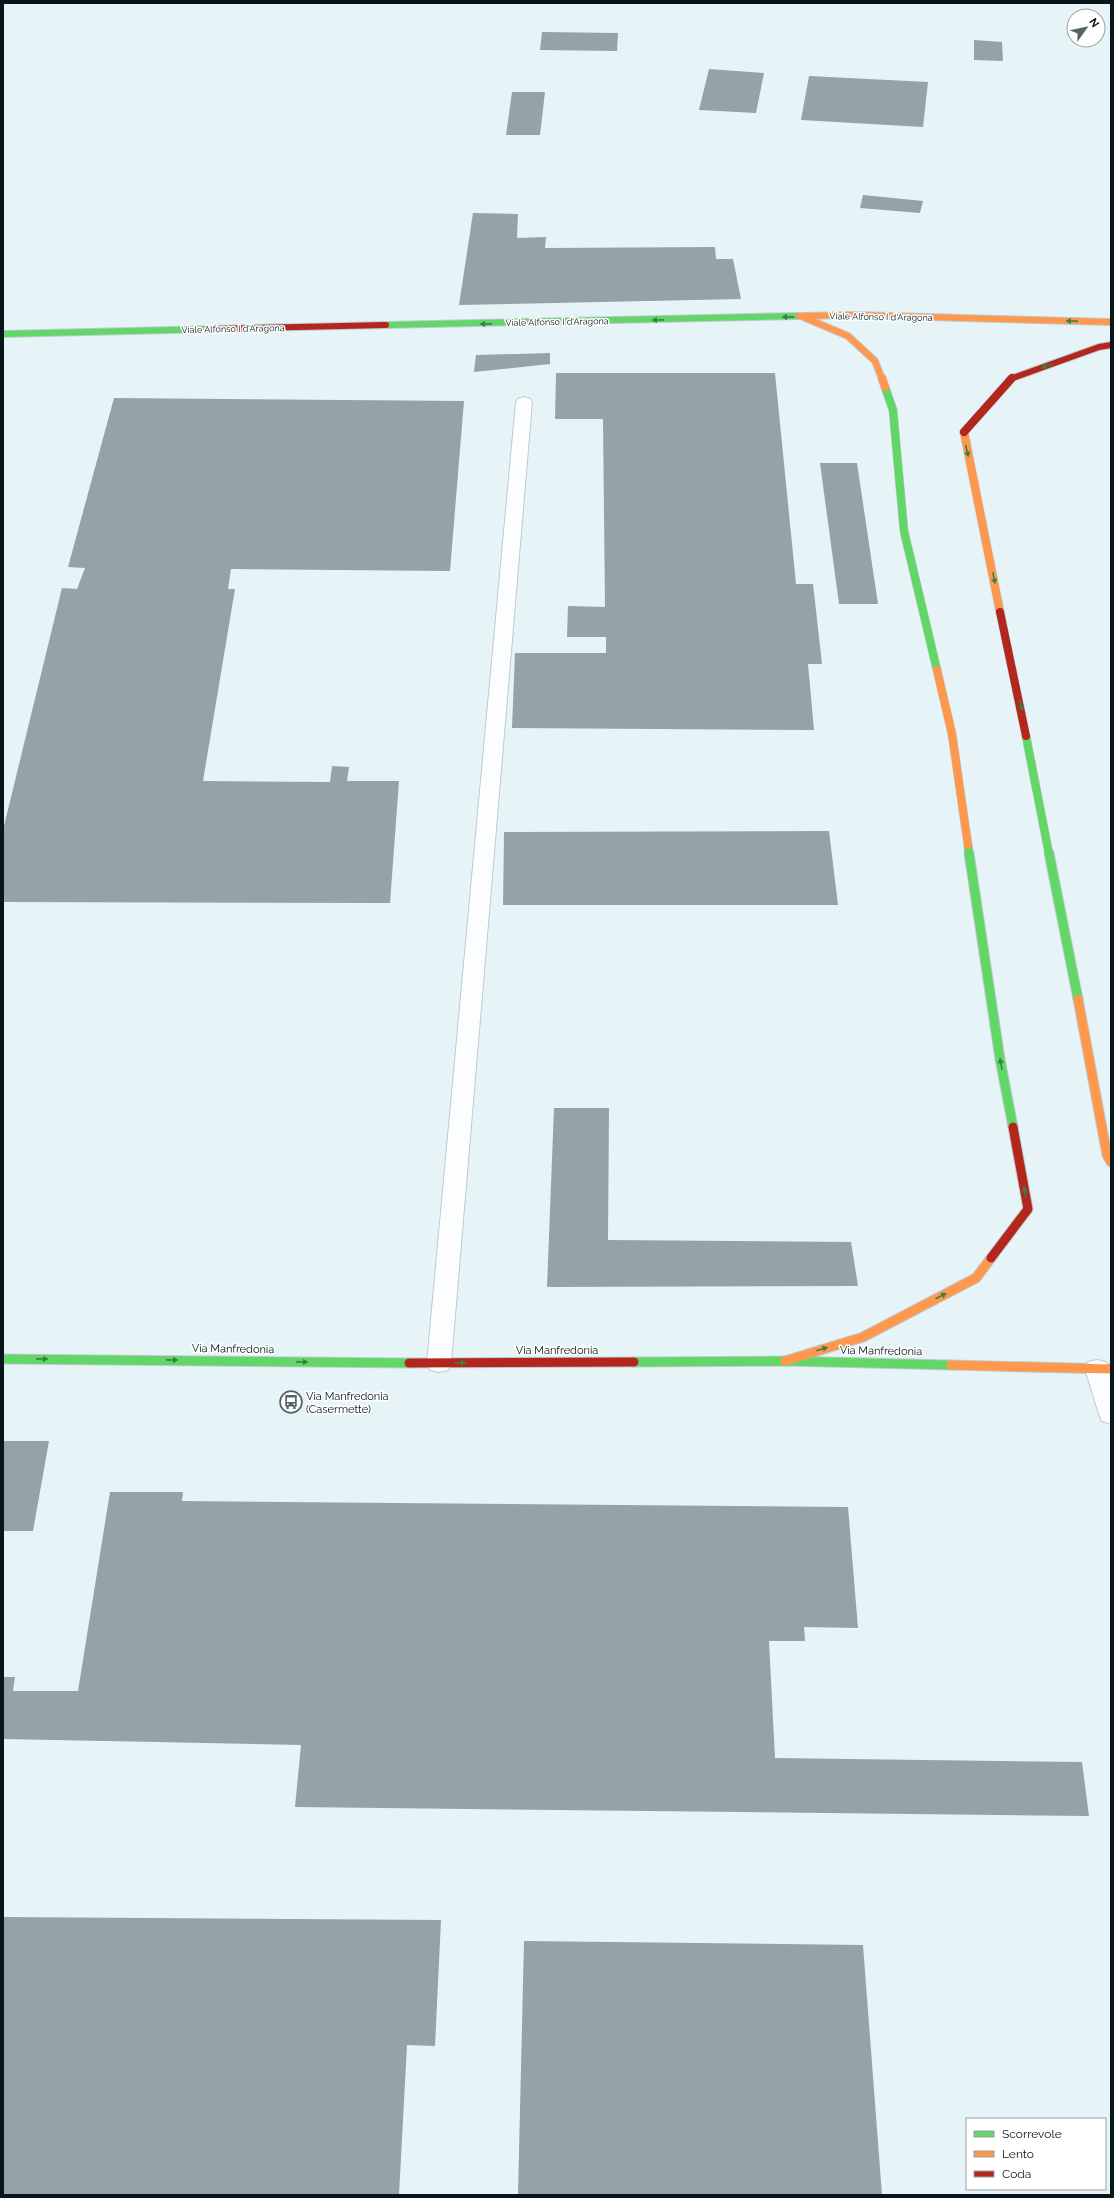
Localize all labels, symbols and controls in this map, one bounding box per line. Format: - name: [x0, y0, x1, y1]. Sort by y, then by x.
- north arrow: [1066, 8, 1106, 48]
- text: N: [1086, 16, 1102, 30]
- street label: Viale Alfonso I d'Aragona: [829, 311, 933, 323]
- one-way arrow: [782, 314, 794, 321]
- street label: Viale Alfonso I d'Aragona: [505, 316, 609, 328]
- one-way arrow: [651, 317, 664, 323]
- one-way arrow: [1065, 318, 1078, 324]
- one-way arrow: [479, 321, 492, 327]
- street label: Viale Alfonso I d'Aragona: [181, 323, 285, 335]
- one-way arrow: [1041, 363, 1053, 369]
- one-way arrow: [964, 445, 970, 457]
- one-way arrow: [992, 572, 998, 584]
- one-way arrow: [1018, 699, 1024, 712]
- one-way arrow: [998, 1058, 1004, 1070]
- one-way arrow: [1021, 1186, 1027, 1198]
- one-way arrow: [935, 1293, 946, 1300]
- street label: Via Manfredonia: [192, 1342, 274, 1356]
- street label: Via Manfredonia: [516, 1344, 598, 1357]
- street label: Via Manfredonia: [840, 1344, 922, 1358]
- one-way arrow: [817, 1346, 829, 1352]
- one-way arrow: [36, 1356, 49, 1362]
- one-way arrow: [166, 1357, 178, 1364]
- one-way arrow: [296, 1359, 309, 1365]
- one-way arrow: [454, 1360, 467, 1366]
- bus stop icon: Via Manfredonia (Casermette): [278, 1389, 304, 1415]
- place label: Via Manfredonia (Casermette): [306, 1390, 389, 1416]
- legend: [966, 2118, 1106, 2190]
- text: Scorrevole: [1002, 2127, 1062, 2141]
- text: Lento: [1002, 2147, 1034, 2161]
- text: Coda: [1002, 2167, 1031, 2181]

